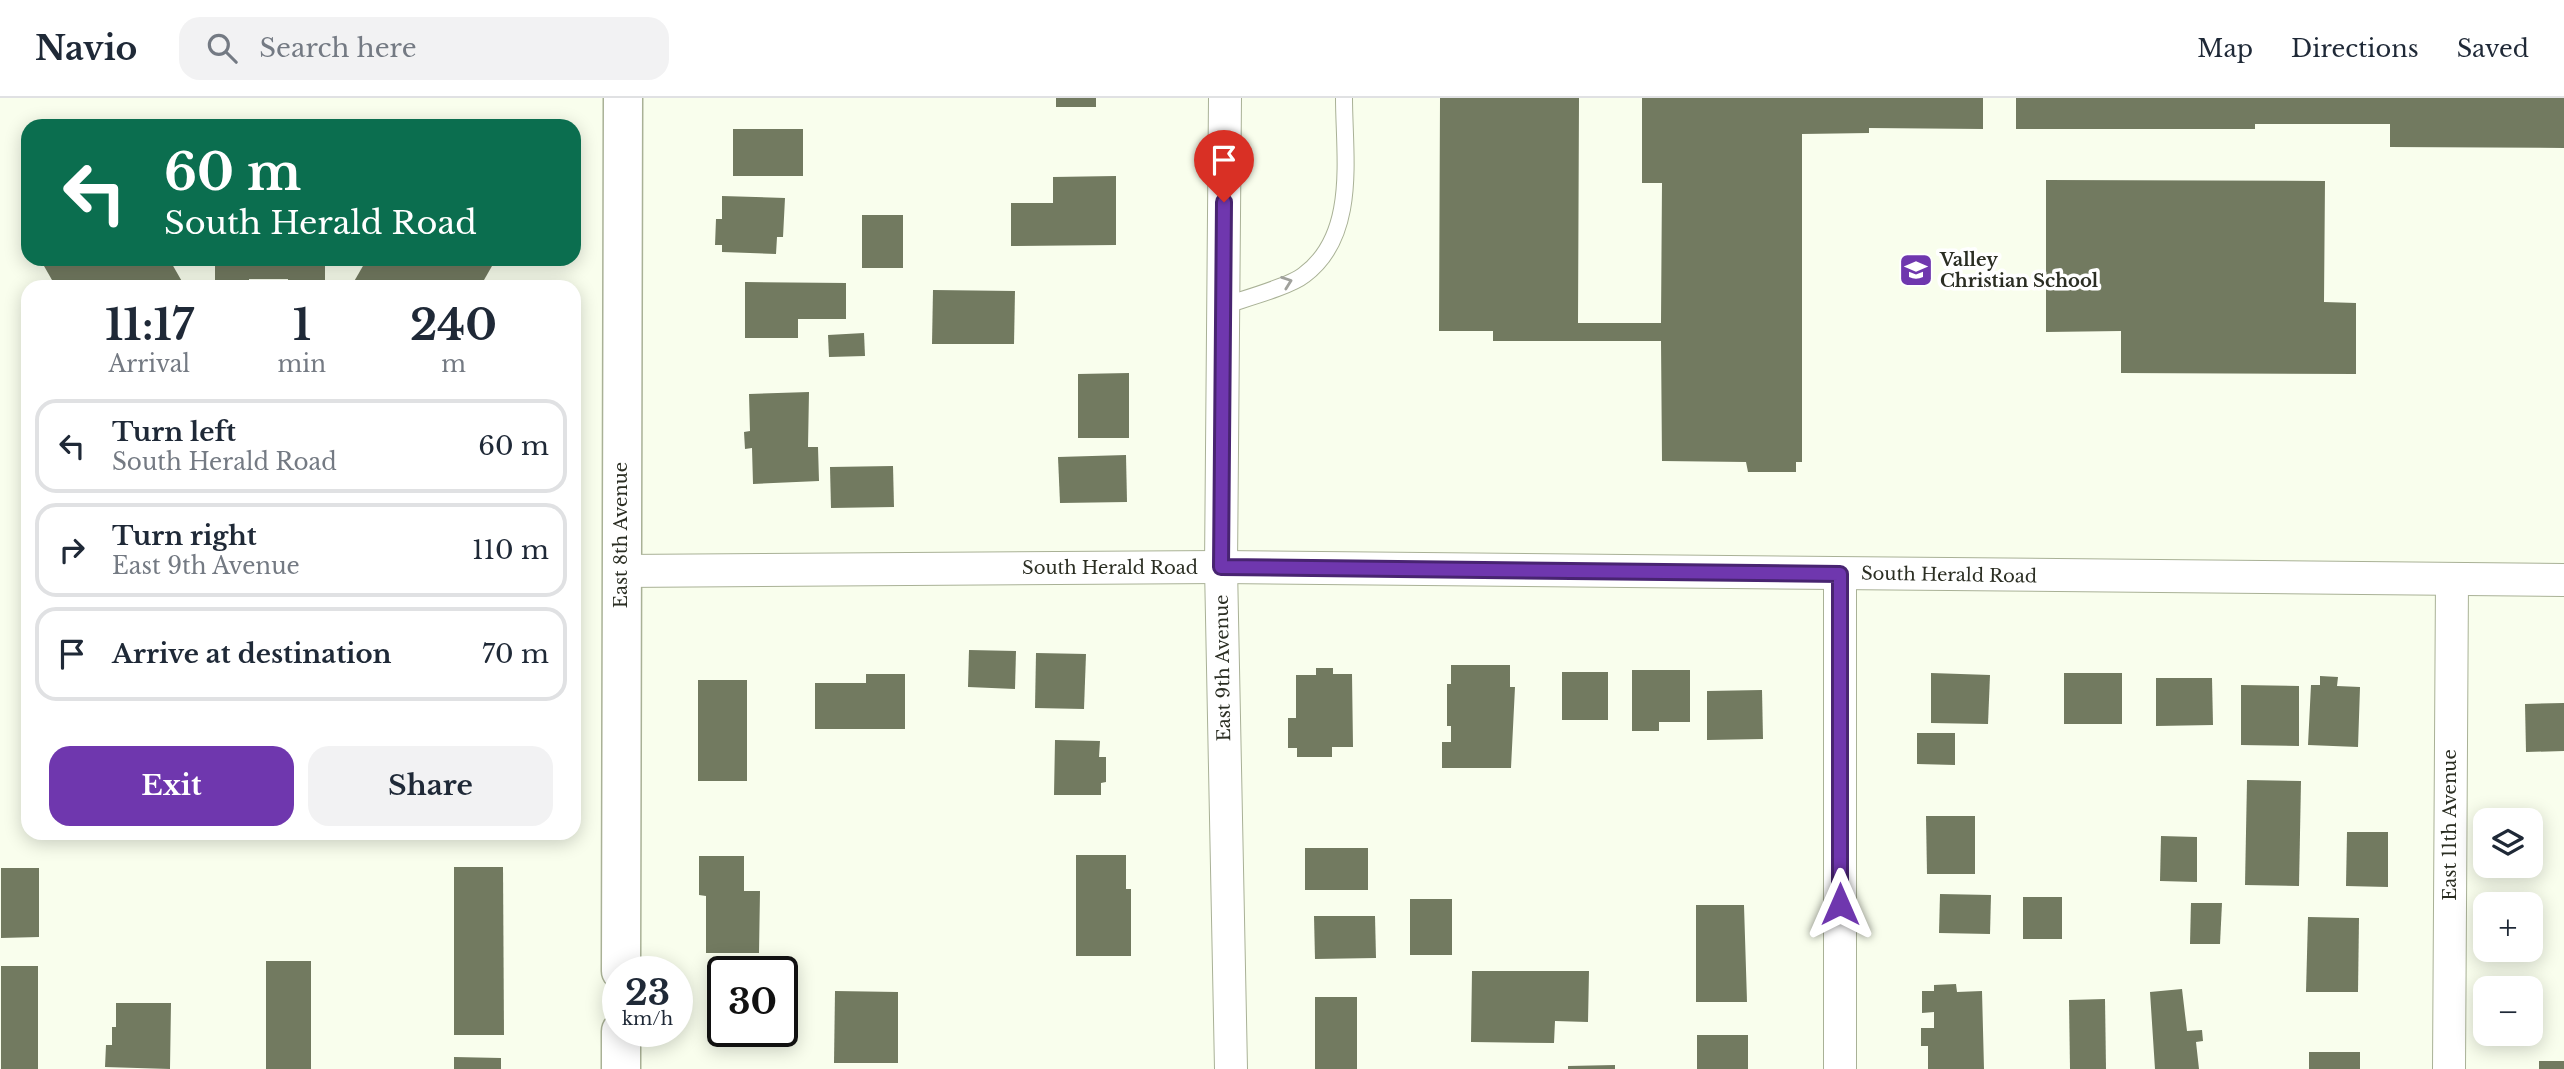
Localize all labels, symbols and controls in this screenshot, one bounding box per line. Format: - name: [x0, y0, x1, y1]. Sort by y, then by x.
- search box: [179, 17, 669, 80]
- text: Navio: [35, 28, 137, 69]
- icon: search: [203, 29, 241, 67]
- text: Search here: [259, 32, 417, 64]
- text: Map: [2197, 34, 2253, 63]
- text: Directions: [2291, 34, 2419, 63]
- text: Saved: [2457, 34, 2529, 63]
- pin: [1194, 130, 1254, 202]
- icon: arrive: [1205, 141, 1243, 179]
- text: 60 m: [164, 142, 301, 203]
- icon: left: [49, 147, 140, 238]
- text: South Herald Road: [164, 203, 477, 243]
- place label: Valley Christian School: [1939, 249, 2099, 292]
- school or university icon: Valley Christian School: [1897, 251, 1935, 289]
- one-way arrow: [1281, 276, 1293, 290]
- text: 11:17: [105, 299, 194, 351]
- text: 1: [293, 299, 311, 351]
- text: 240: [410, 299, 497, 351]
- text: Arrival: [109, 350, 190, 378]
- text: min: [278, 350, 326, 378]
- text: m: [441, 350, 466, 378]
- text: Turn left: [112, 416, 236, 448]
- icon: left: [53, 427, 91, 465]
- text: 60 m: [478, 430, 549, 462]
- text: South Herald Road: [112, 448, 337, 476]
- street label: East 8th Avenue: [610, 462, 632, 608]
- text: Turn right: [112, 520, 257, 552]
- icon: right: [53, 531, 91, 569]
- text: 110 m: [472, 534, 549, 566]
- text: East 9th Avenue: [112, 552, 300, 580]
- street label: South Herald Road: [1022, 557, 1198, 579]
- street label: South Herald Road: [1861, 562, 2037, 588]
- street label: East 9th Avenue: [1211, 594, 1235, 742]
- icon: arrive: [53, 635, 91, 673]
- text: Arrive at destination: [112, 638, 392, 670]
- text: 70 m: [482, 638, 549, 670]
- button: Exit: [49, 746, 294, 826]
- button: Share: [308, 746, 553, 826]
- street label: East 11th Avenue: [2439, 749, 2461, 901]
- map controls: [2473, 808, 2543, 1046]
- button: layers: [2473, 808, 2543, 878]
- position arrow: [1803, 867, 1877, 941]
- button: +: [2473, 892, 2543, 962]
- speed limit sign: 30: [707, 956, 798, 1047]
- text: 23: [625, 971, 670, 1014]
- button: −: [2473, 976, 2543, 1046]
- text: km/h: [622, 1008, 673, 1030]

